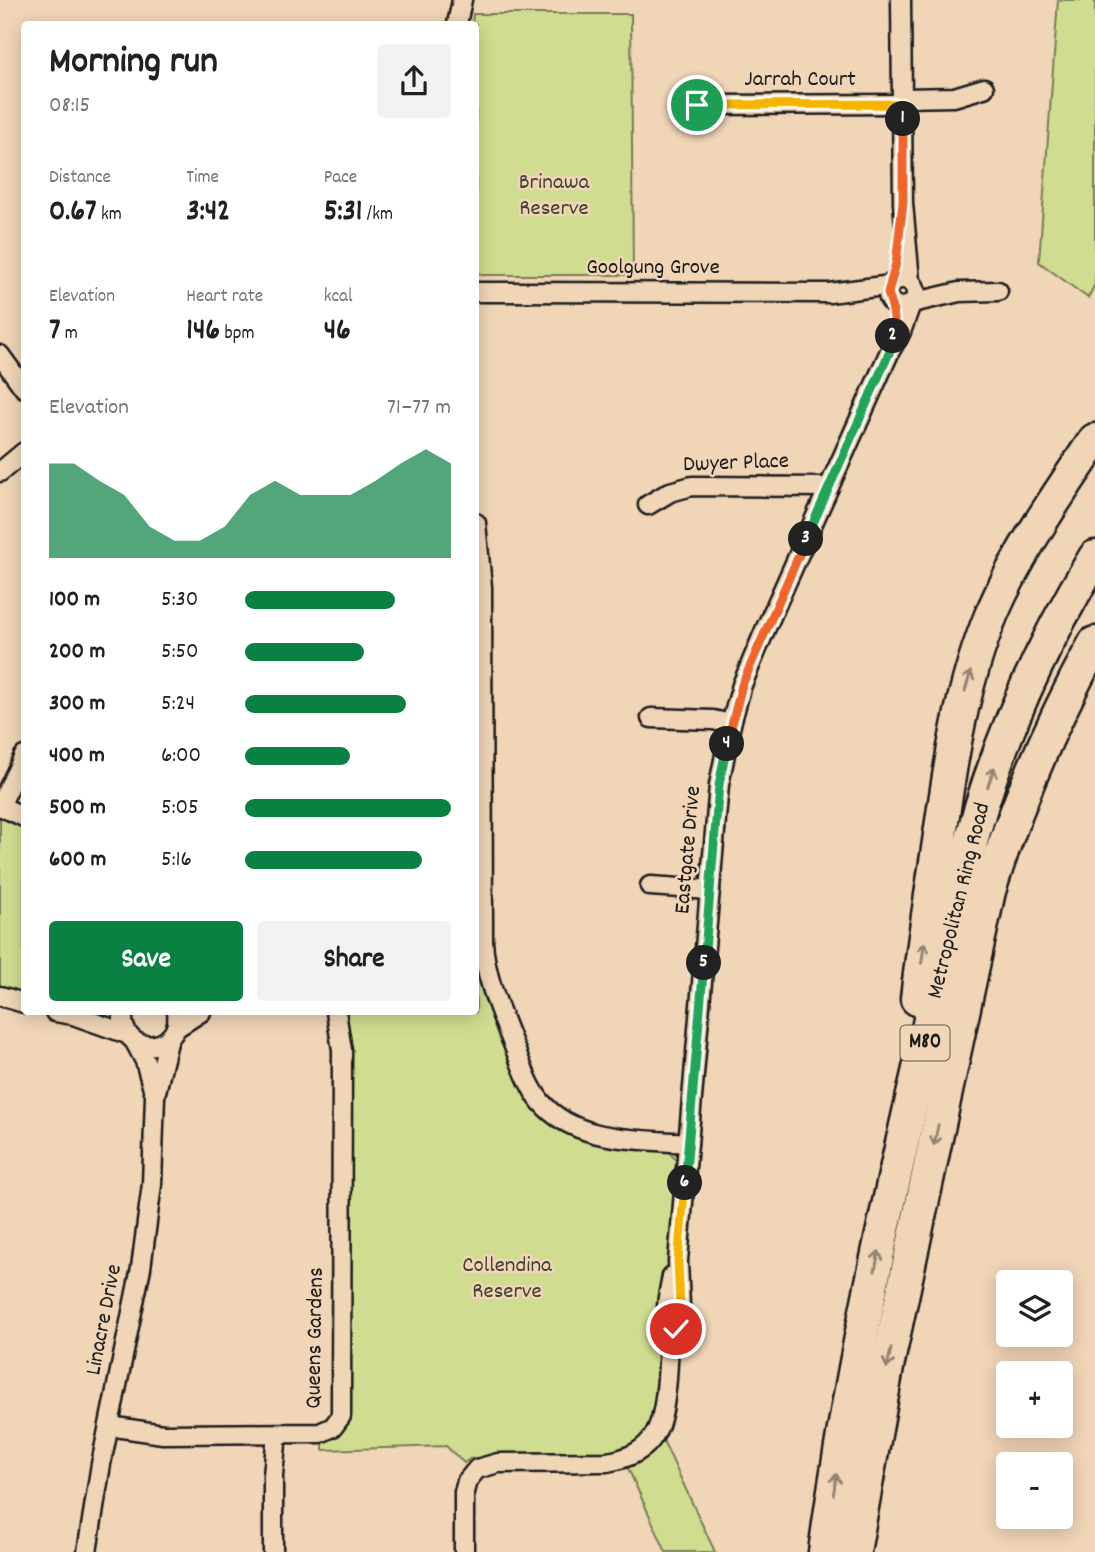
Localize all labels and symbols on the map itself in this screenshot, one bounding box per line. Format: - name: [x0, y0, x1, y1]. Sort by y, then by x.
- street label: Jarrah Court: [744, 64, 856, 97]
- pin: [667, 75, 727, 135]
- pin: 1: [886, 102, 920, 136]
- park label: Brinawa Reserve: [519, 167, 591, 226]
- street label: Goolgung Grove: [586, 252, 720, 285]
- pin: 2: [876, 318, 910, 354]
- street label: Dwyer Place: [682, 446, 790, 482]
- pin: 3: [788, 522, 824, 556]
- one-way arrow: [963, 670, 976, 692]
- pin: 4: [710, 726, 744, 762]
- one-way arrow: [986, 767, 998, 789]
- street label: Eastgate Drive: [667, 785, 711, 915]
- street label: Metropolitan Ring Road: [920, 800, 1000, 1002]
- one-way arrow: [916, 942, 929, 965]
- pin: 5: [686, 946, 722, 981]
- road number: M80: [900, 1026, 950, 1060]
- one-way arrow: [928, 1123, 942, 1146]
- pin: 6: [668, 1166, 702, 1200]
- park label: Collendina Reserve: [462, 1250, 553, 1309]
- one-way arrow: [871, 1250, 885, 1273]
- street label: Linacre Drive: [78, 1262, 132, 1378]
- street label: Queens Gardens: [298, 1267, 334, 1409]
- pin: [646, 1299, 706, 1359]
- one-way arrow: [882, 1346, 896, 1369]
- one-way arrow: [829, 1474, 842, 1496]

